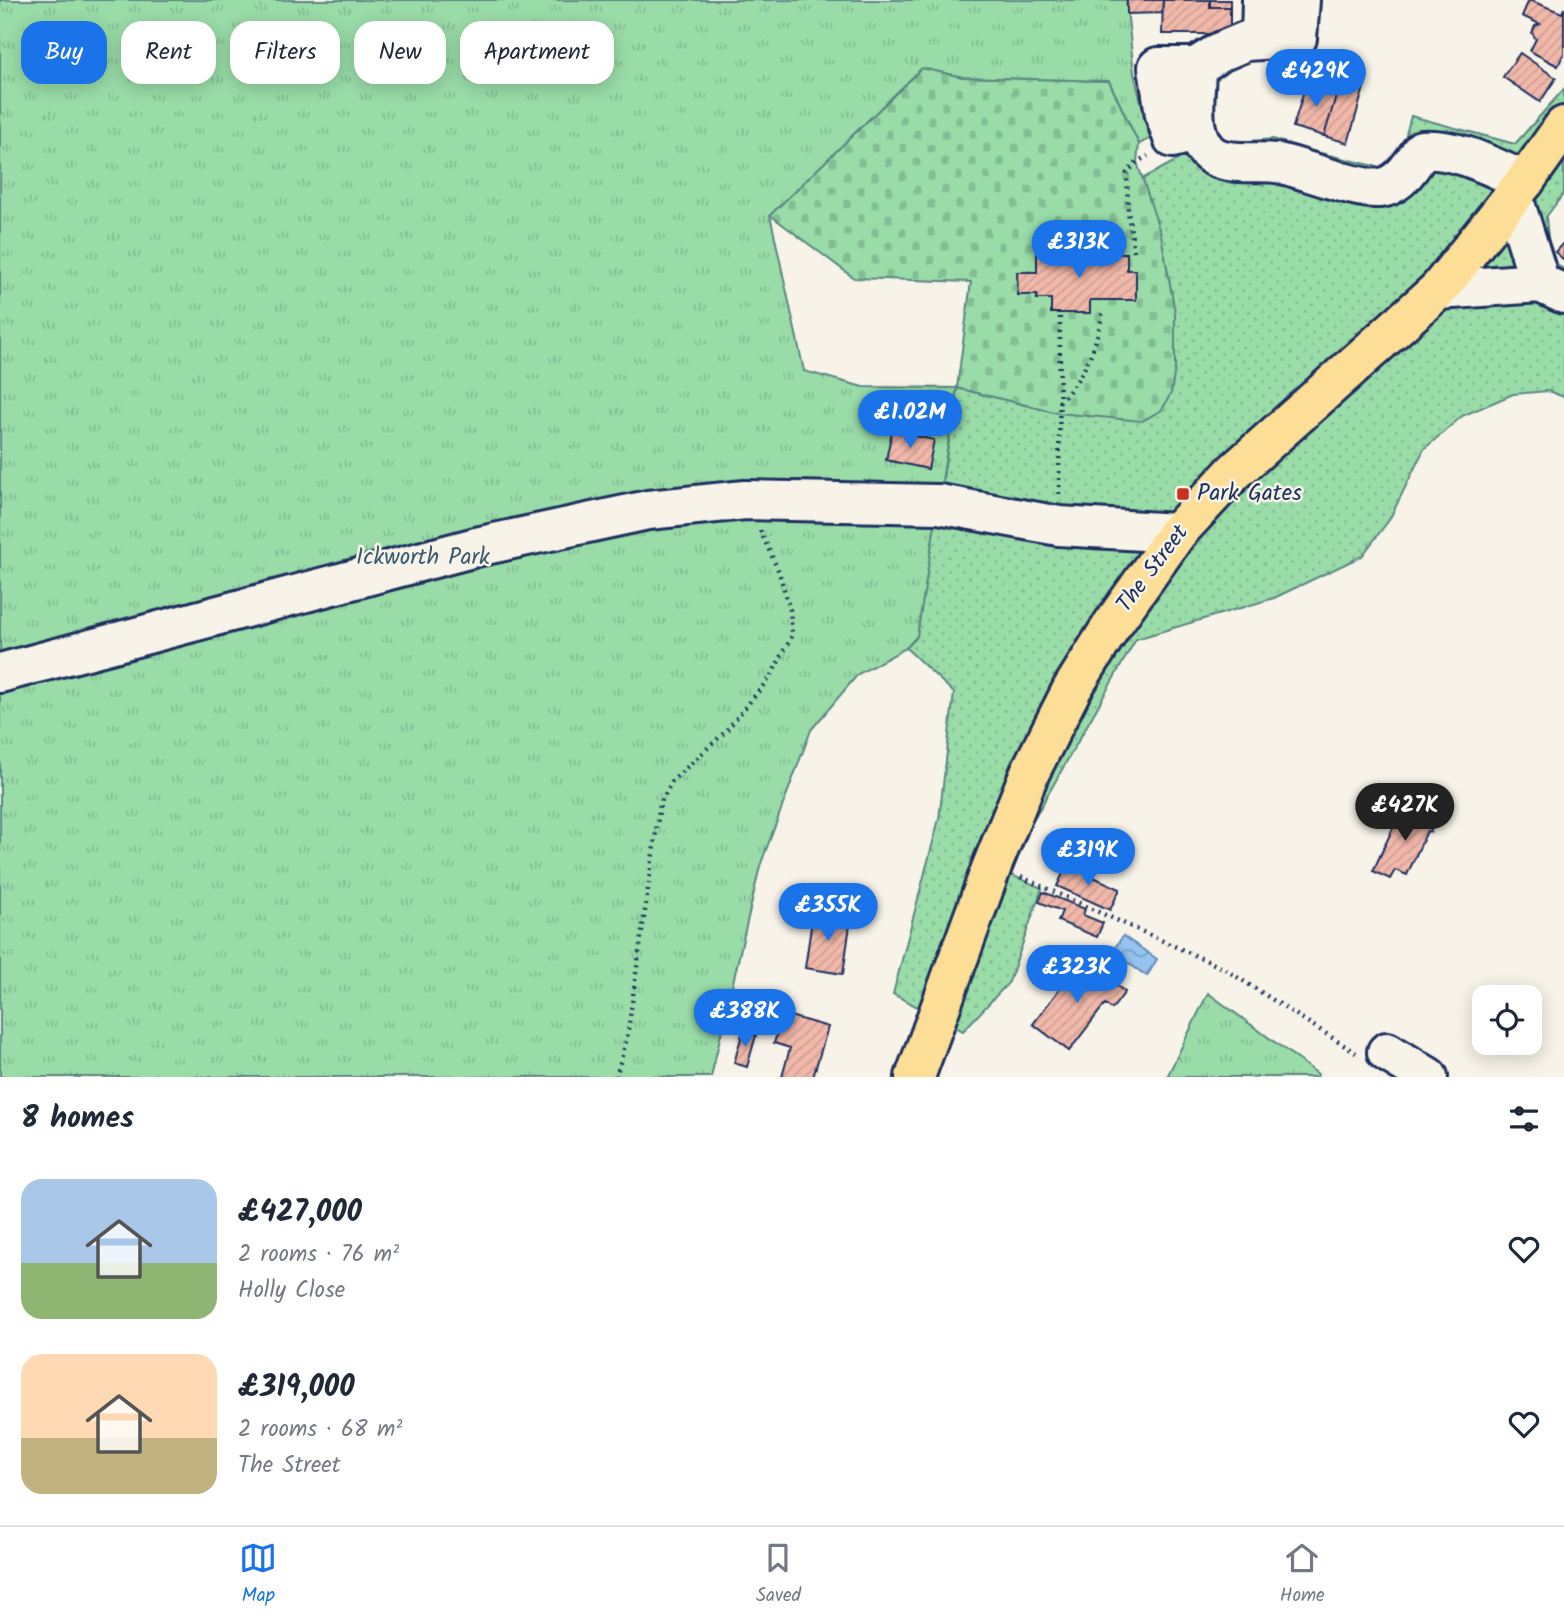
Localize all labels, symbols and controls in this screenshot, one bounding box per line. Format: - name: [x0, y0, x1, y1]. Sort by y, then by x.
- chip: Buy: [21, 21, 107, 84]
- chip: Rent: [121, 21, 216, 84]
- chip: Filters: [230, 21, 340, 84]
- chip: New: [354, 21, 446, 84]
- chip: Apartment: [460, 21, 614, 84]
- pin: £429K: [1267, 50, 1365, 109]
- text: £429K: [1282, 54, 1350, 90]
- pin: £313K: [1030, 220, 1128, 280]
- text: £313K: [1048, 225, 1110, 261]
- pin: £1.02M: [853, 391, 967, 450]
- text: £1.02M: [874, 395, 946, 431]
- place label: Park Gates: [1197, 476, 1302, 512]
- marker: Park Gates: [1175, 486, 1191, 502]
- street label: The Street: [1108, 516, 1199, 621]
- park label: Ickworth Park: [356, 540, 490, 576]
- pin: £427K: [1356, 784, 1454, 843]
- text: £427K: [1371, 788, 1439, 824]
- pin: £319K: [1039, 828, 1137, 888]
- text: £319K: [1057, 833, 1119, 869]
- pin: £355K: [779, 884, 877, 943]
- text: £355K: [795, 888, 861, 924]
- pin: £323K: [1028, 946, 1126, 1005]
- text: £323K: [1042, 950, 1112, 986]
- map controls: [1472, 985, 1542, 1055]
- button: locate: [1472, 985, 1542, 1055]
- pin: £388K: [696, 990, 794, 1049]
- text: £388K: [710, 994, 780, 1030]
- text: 8 homes: [21, 1095, 134, 1143]
- icon: filters: [1505, 1100, 1543, 1138]
- text: £427,000: [238, 1189, 362, 1237]
- icon: home: [77, 1207, 161, 1291]
- icon: heart: [1505, 1230, 1543, 1268]
- text: 2 rooms · 76 m²: [238, 1237, 399, 1273]
- text: Holly Close: [238, 1273, 345, 1309]
- text: £319,000: [238, 1364, 355, 1412]
- icon: home: [77, 1382, 161, 1466]
- icon: heart: [1505, 1405, 1543, 1443]
- text: 2 rooms · 68 m²: [238, 1412, 402, 1448]
- text: The Street: [238, 1448, 341, 1484]
- tab: Map: [239, 1539, 277, 1611]
- tab: Saved: [756, 1539, 801, 1611]
- tab: Home: [1280, 1539, 1325, 1611]

